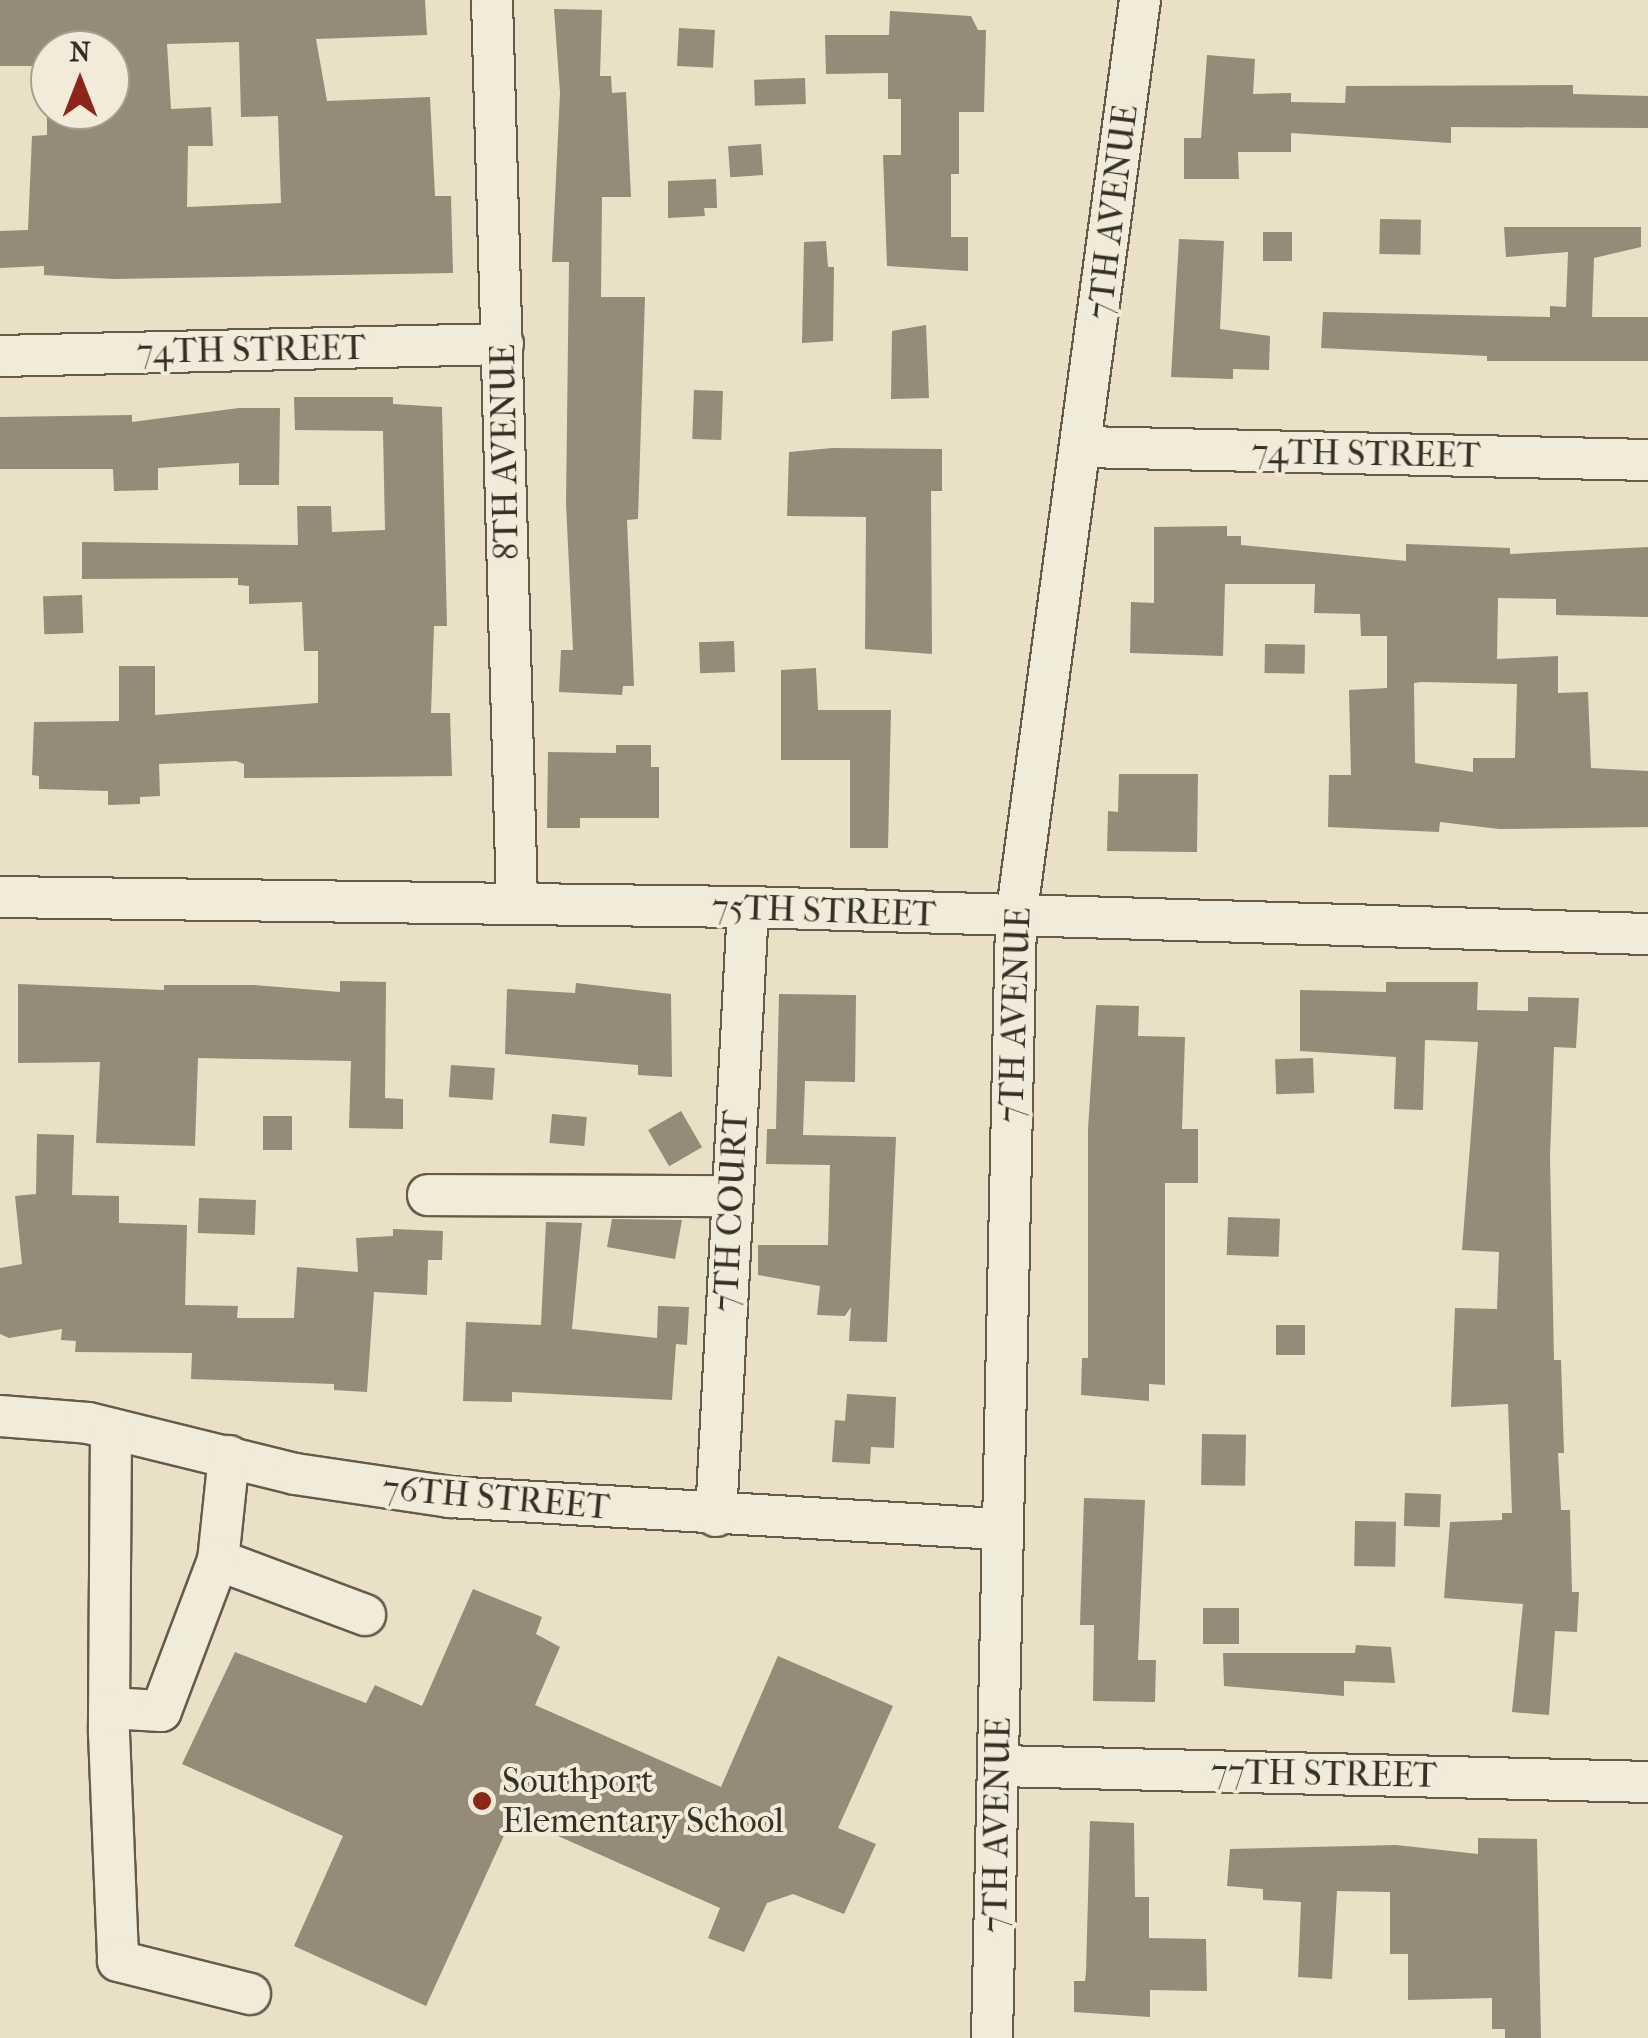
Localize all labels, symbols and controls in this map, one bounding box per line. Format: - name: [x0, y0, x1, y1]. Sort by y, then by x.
- north arrow: [30, 30, 130, 130]
- text: N: [69, 35, 91, 68]
- street label: 7TH AVENUE: [1079, 102, 1147, 322]
- street label: 74TH STREET: [136, 327, 366, 373]
- street label: 8TH AVENUE: [482, 344, 528, 560]
- street label: 74TH STREET: [1251, 431, 1481, 477]
- street label: 75TH STREET: [711, 886, 937, 936]
- street label: 7TH AVENUE: [990, 907, 1040, 1123]
- street label: 7TH COURT: [705, 1109, 757, 1313]
- street label: 76TH STREET: [381, 1467, 611, 1529]
- street label: 7TH AVENUE: [974, 1717, 1020, 1933]
- street label: 77TH STREET: [1211, 1751, 1437, 1797]
- place label: Southport Elementary School: [502, 1760, 784, 1842]
- marker: Southport Elementary School: [471, 1790, 493, 1812]

